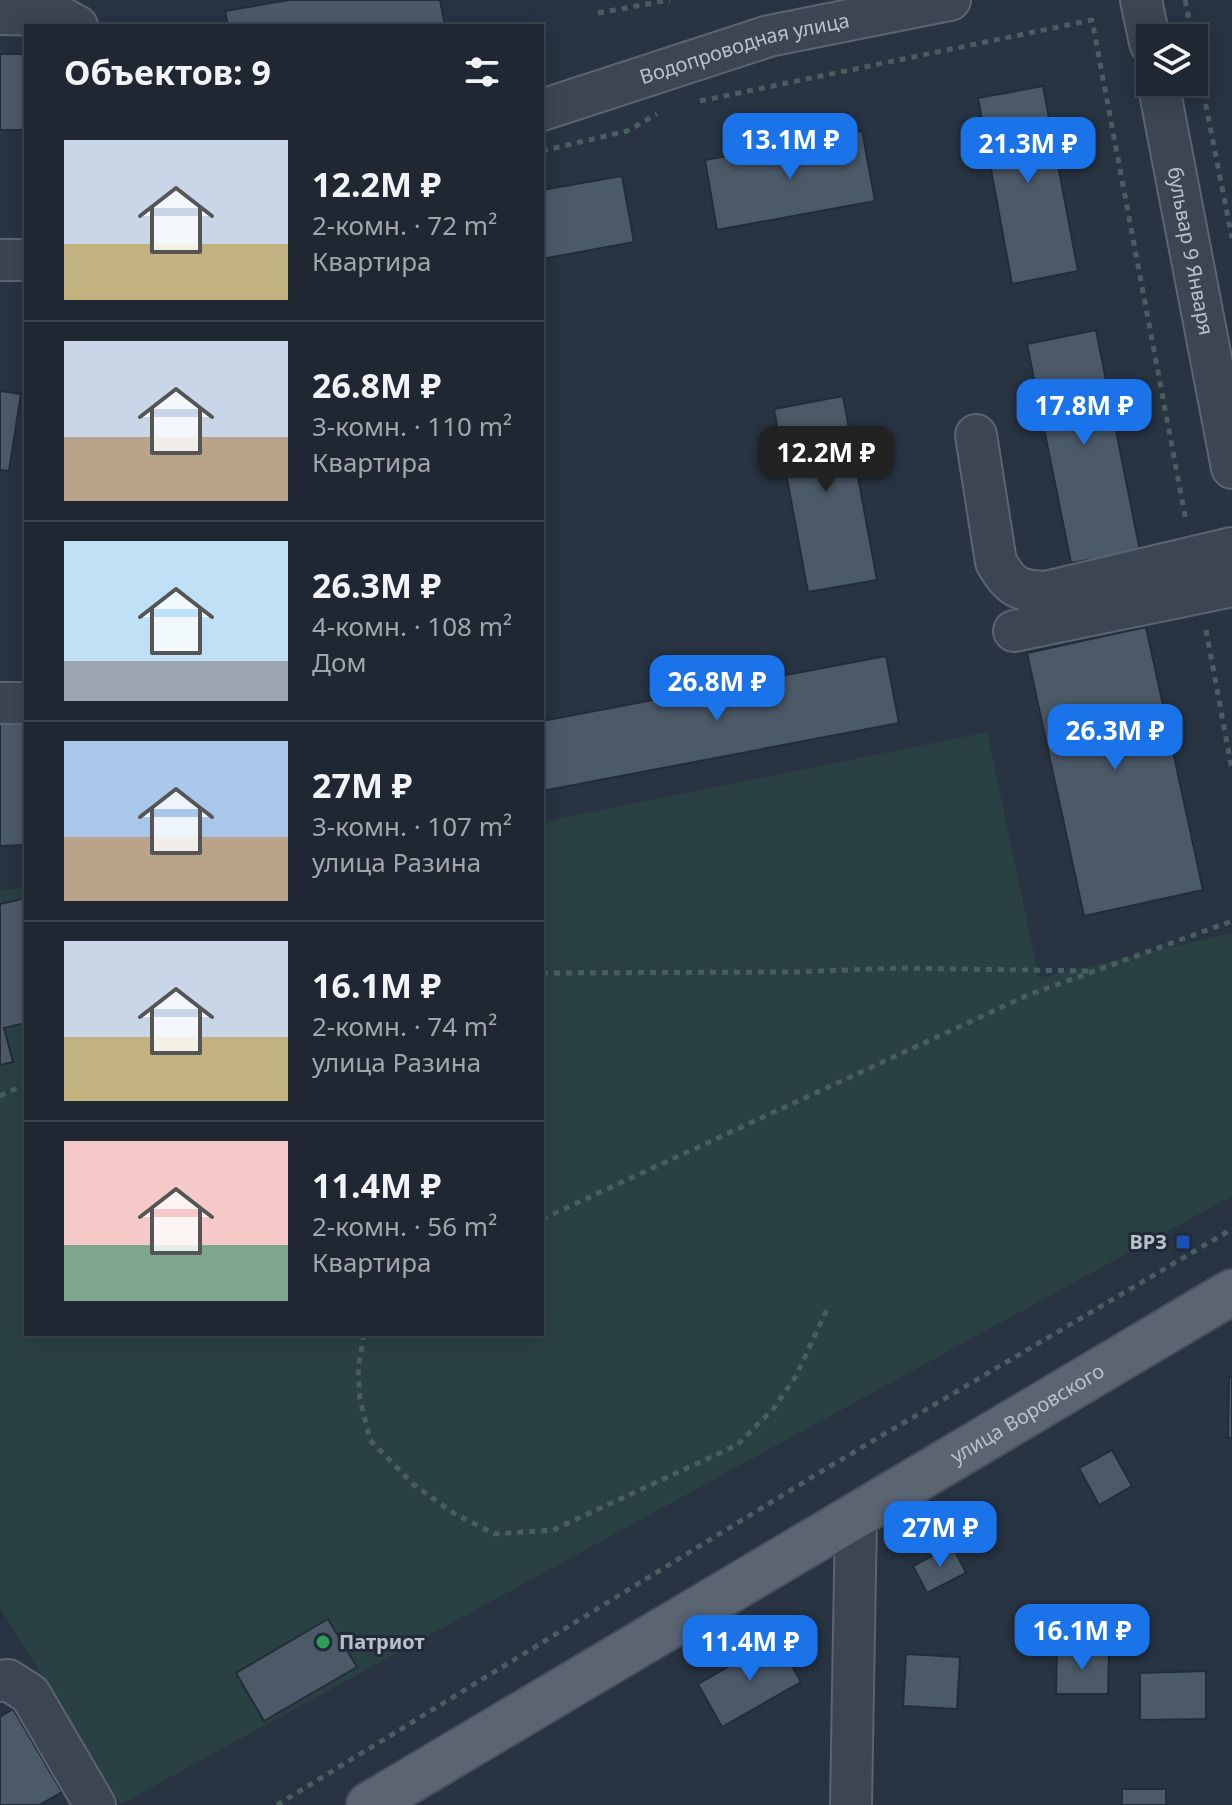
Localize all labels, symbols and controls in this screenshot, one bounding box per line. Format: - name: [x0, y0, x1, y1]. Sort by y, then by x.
- street label: Водопроводная улица: [636, 6, 852, 90]
- map controls: [1136, 24, 1208, 96]
- button: layers: [1136, 24, 1208, 96]
- text: Объектов: 9: [64, 49, 271, 95]
- icon: filters: [460, 50, 504, 94]
- pin: 13.1M ₽: [716, 113, 864, 181]
- pin: 21.3M ₽: [954, 117, 1102, 185]
- text: 13.1M ₽: [741, 121, 839, 157]
- text: 21.3M ₽: [979, 125, 1077, 161]
- text: 12.2M ₽: [312, 161, 441, 207]
- street label: бульвар 9 Января: [1162, 165, 1220, 337]
- icon: home: [128, 172, 224, 268]
- text: 2-комн. · 72 m²: [312, 207, 497, 243]
- text: Квартира: [312, 243, 431, 279]
- text: 26.8M ₽: [312, 362, 441, 408]
- icon: home: [128, 373, 224, 469]
- pin: 17.8M ₽: [1010, 379, 1158, 447]
- text: 17.8M ₽: [1035, 387, 1133, 423]
- text: 3-комн. · 110 m²: [312, 408, 512, 444]
- pin: 12.2M ₽: [752, 426, 900, 494]
- text: 12.2M ₽: [777, 434, 875, 470]
- text: Квартира: [312, 444, 431, 480]
- text: 26.3M ₽: [312, 562, 441, 608]
- icon: home: [128, 573, 224, 669]
- text: 4-комн. · 108 m²: [312, 608, 512, 644]
- text: Дом: [312, 644, 366, 680]
- pin: 26.8M ₽: [643, 655, 791, 723]
- text: 26.8M ₽: [668, 663, 766, 699]
- pin: 26.3M ₽: [1041, 704, 1189, 772]
- text: 26.3M ₽: [1066, 712, 1164, 748]
- text: 27M ₽: [312, 762, 412, 808]
- icon: home: [128, 773, 224, 869]
- text: 3-комн. · 107 m²: [312, 808, 512, 844]
- text: улица Разина: [312, 844, 481, 880]
- text: 16.1M ₽: [312, 962, 441, 1008]
- icon: home: [128, 973, 224, 1069]
- text: 2-комн. · 74 m²: [312, 1008, 497, 1044]
- text: улица Разина: [312, 1044, 481, 1080]
- text: 11.4M ₽: [312, 1162, 441, 1208]
- icon: home: [128, 1173, 224, 1269]
- text: 2-комн. · 56 m²: [312, 1208, 497, 1244]
- place label: ВРЗ: [1129, 1228, 1167, 1255]
- marker: ВРЗ: [1174, 1233, 1192, 1251]
- text: Квартира: [312, 1244, 431, 1280]
- street label: улица Воровского: [945, 1357, 1109, 1469]
- pin: 27M ₽: [884, 1501, 996, 1569]
- text: 27M ₽: [902, 1509, 978, 1545]
- pin: 16.1M ₽: [1008, 1604, 1156, 1672]
- text: 16.1M ₽: [1033, 1612, 1131, 1648]
- pin: 11.4M ₽: [676, 1615, 824, 1683]
- text: 11.4M ₽: [701, 1623, 799, 1659]
- place label: Патриот: [339, 1628, 425, 1655]
- marker: Патриот: [314, 1633, 332, 1651]

